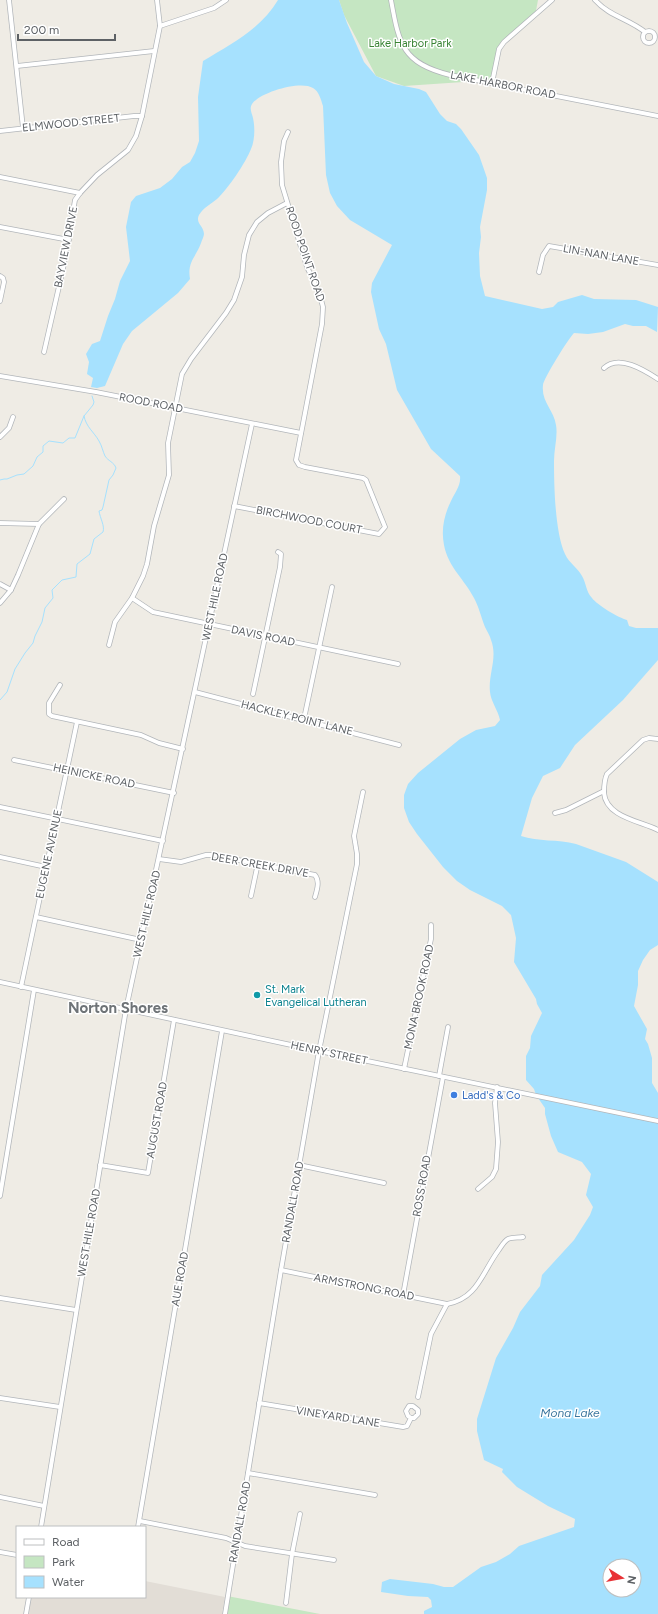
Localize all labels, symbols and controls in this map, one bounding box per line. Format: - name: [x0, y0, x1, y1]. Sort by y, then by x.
- scale bar: [18, 16, 115, 42]
- text: 200 m: [24, 23, 59, 37]
- park label: Lake Harbor Park: [368, 37, 452, 50]
- street label: LAKE HARBOR ROAD: [449, 68, 557, 102]
- street label: ELMWOOD STREET: [21, 111, 121, 135]
- street label: BAYVIEW DRIVE: [52, 205, 80, 289]
- street label: ROOD POINT ROAD: [283, 205, 328, 304]
- street label: LIN-NAN LANE: [562, 242, 640, 268]
- street label: ROOD ROAD: [118, 390, 184, 416]
- street label: BIRCHWOOD COURT: [255, 503, 363, 537]
- street label: WEST HILE ROAD: [199, 552, 231, 642]
- street label: DAVIS ROAD: [230, 623, 297, 649]
- street label: HACKLEY POINT LANE: [240, 698, 354, 738]
- street label: HEINICKE ROAD: [52, 761, 137, 791]
- street label: EUGENE AVENUE: [33, 808, 65, 900]
- street label: DEER CREEK DRIVE: [210, 850, 310, 880]
- street label: WEST HILE ROAD: [131, 869, 163, 959]
- street label: MONA BROOK ROAD: [402, 943, 437, 1051]
- place label: St. Mark Evangelical Lutheran: [265, 983, 367, 1009]
- marker: St. Mark Evangelical Lutheran: [252, 990, 262, 1000]
- district label: Norton Shores: [68, 999, 168, 1017]
- street label: HENRY STREET: [289, 1038, 369, 1068]
- street label: AUGUST ROAD: [144, 1080, 170, 1159]
- place label: Ladd's & Co: [462, 1089, 520, 1102]
- marker: Ladd's & Co: [449, 1090, 459, 1100]
- street label: ROSS ROAD: [410, 1154, 434, 1218]
- street label: RANDALL ROAD: [279, 1160, 307, 1244]
- street label: WEST HILE ROAD: [75, 1188, 103, 1278]
- street label: AUE ROAD: [169, 1250, 191, 1307]
- street label: ARMSTRONG ROAD: [313, 1271, 416, 1303]
- street label: VINEYARD LANE: [295, 1404, 381, 1430]
- water label: Mona Lake: [540, 1406, 600, 1420]
- street label: RANDALL ROAD: [226, 1480, 254, 1564]
- legend: [16, 1526, 146, 1598]
- text: Road: [52, 1535, 80, 1549]
- text: Park: [52, 1555, 75, 1569]
- north arrow: [602, 1558, 642, 1598]
- text: N: [624, 1574, 639, 1585]
- text: Water: [52, 1575, 84, 1589]

